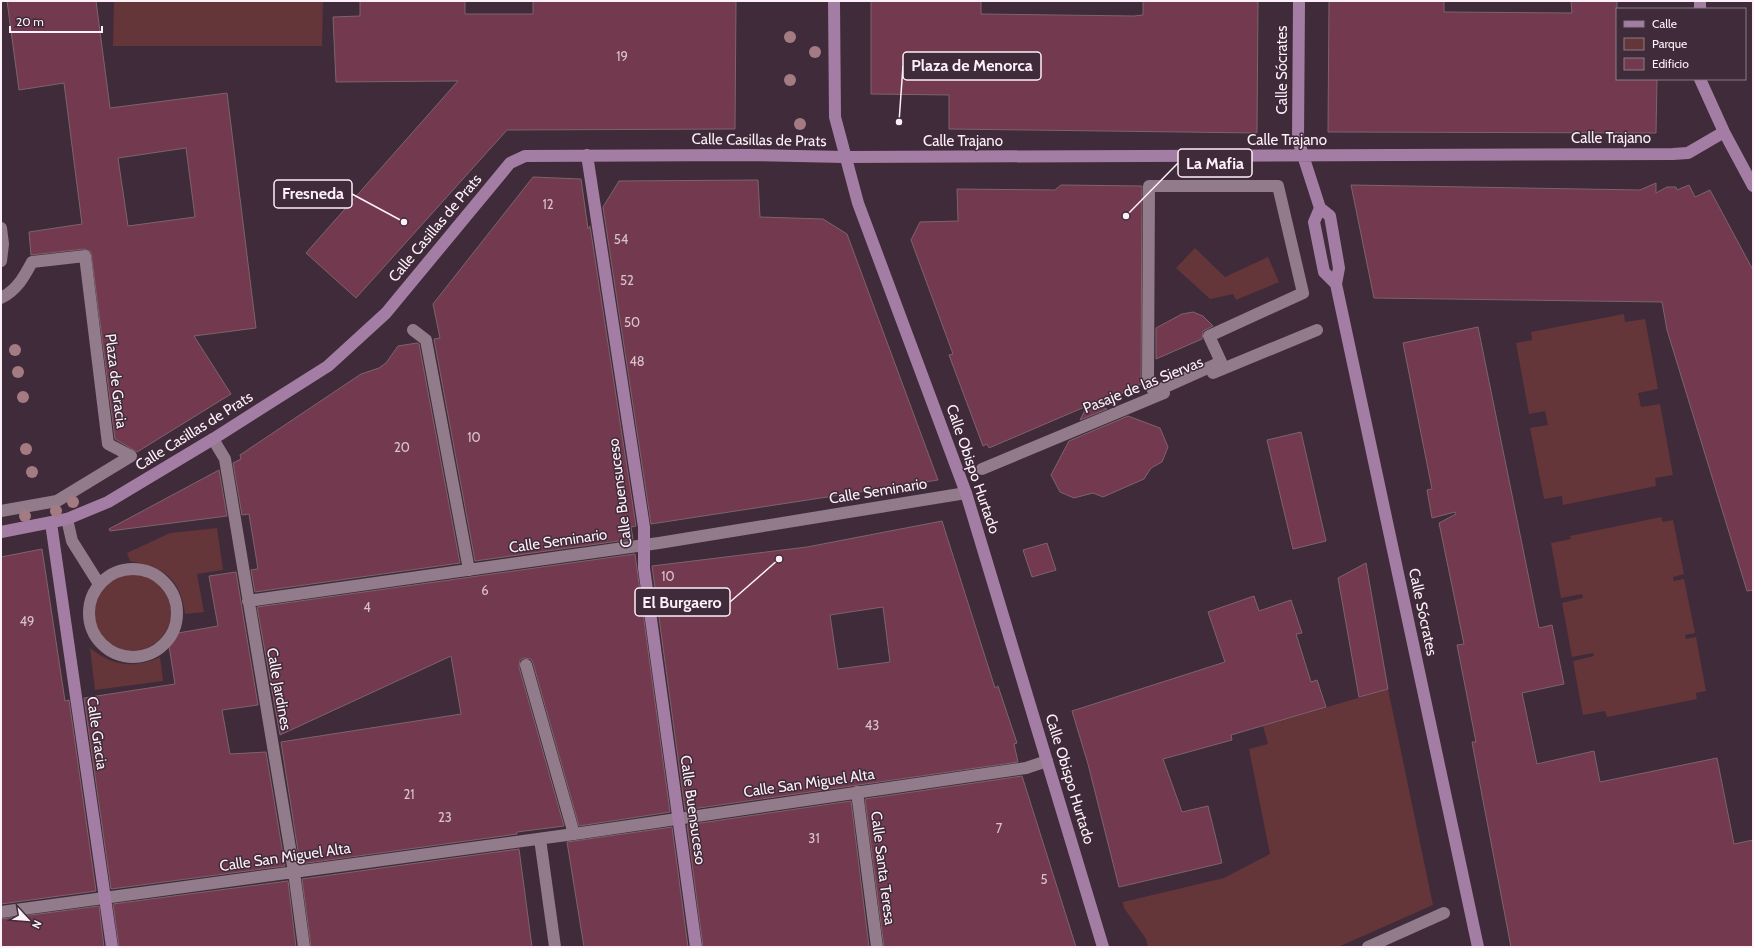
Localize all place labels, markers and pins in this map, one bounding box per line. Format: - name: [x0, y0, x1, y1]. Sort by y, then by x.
- callout: Plaza de Menorca: [903, 52, 1041, 80]
- callout: La Mafia: [1178, 149, 1252, 177]
- callout: Fresneda: [274, 180, 352, 208]
- callout: El Burgaero: [635, 588, 730, 616]

